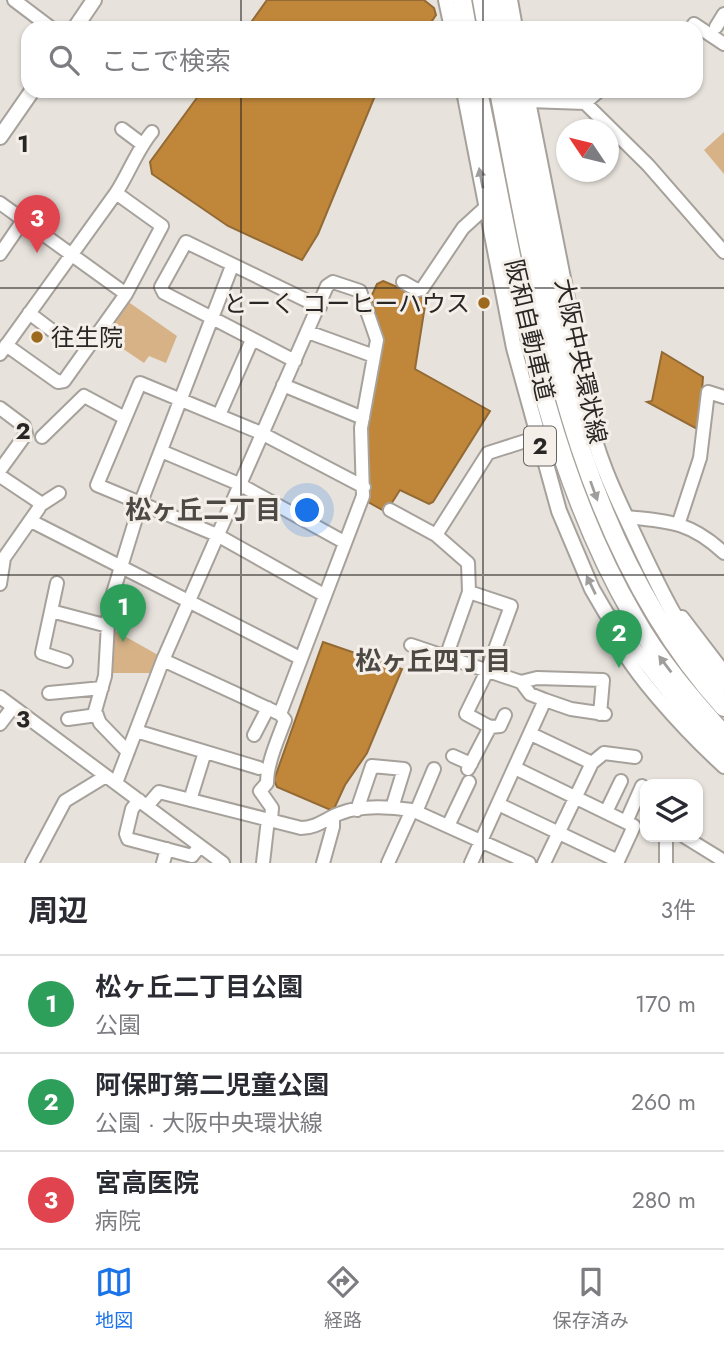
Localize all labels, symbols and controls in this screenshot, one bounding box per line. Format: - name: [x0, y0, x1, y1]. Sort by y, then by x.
- search box: [21, 21, 703, 98]
- icon: search: [45, 41, 83, 79]
- text: ここで検索: [101, 42, 231, 80]
- north arrow: [556, 119, 619, 182]
- text: 1: [17, 127, 29, 161]
- one-way arrow: [475, 167, 486, 189]
- pin: 3: [14, 195, 60, 253]
- street label: 阪和自動車道: [497, 256, 563, 404]
- street label: 大阪中央環状線: [546, 275, 616, 447]
- place label: とーく コーヒーハウス: [223, 286, 470, 321]
- marker: とーく コーヒーハウス: [476, 295, 492, 311]
- place label: 往生院: [51, 320, 123, 355]
- marker: 往生院: [29, 329, 45, 345]
- text: 2: [15, 414, 31, 448]
- road number: 2: [524, 426, 556, 466]
- one-way arrow: [589, 480, 600, 501]
- district label: 松ヶ丘二丁目: [125, 491, 281, 529]
- your location: [290, 493, 324, 527]
- one-way arrow: [585, 575, 597, 595]
- pin: 1: [100, 584, 146, 642]
- pin: 2: [596, 610, 642, 668]
- district label: 松ヶ丘四丁目: [355, 642, 511, 680]
- one-way arrow: [657, 655, 672, 673]
- text: 3: [16, 702, 30, 736]
- map controls: [640, 779, 703, 842]
- button: layers: [640, 779, 703, 842]
- text: 周辺: [28, 889, 88, 932]
- text: 3件: [660, 893, 696, 927]
- text: 松ヶ丘二丁目公園: [95, 968, 303, 1006]
- text: 1: [45, 987, 57, 1021]
- text: 170 m: [635, 987, 696, 1021]
- text: 公園: [95, 1008, 141, 1042]
- text: 阿保町第二児童公園: [95, 1066, 329, 1104]
- text: 2: [43, 1085, 59, 1119]
- text: 260 m: [631, 1085, 696, 1119]
- text: 公園 · 大阪中央環状線: [95, 1106, 323, 1140]
- text: 宮高医院: [95, 1164, 199, 1202]
- text: 3: [44, 1183, 58, 1217]
- text: 280 m: [632, 1183, 696, 1217]
- text: 病院: [95, 1204, 141, 1238]
- tab: 地図: [95, 1263, 133, 1334]
- tab: 経路: [324, 1263, 362, 1334]
- tab: 保存済み: [553, 1263, 629, 1334]

